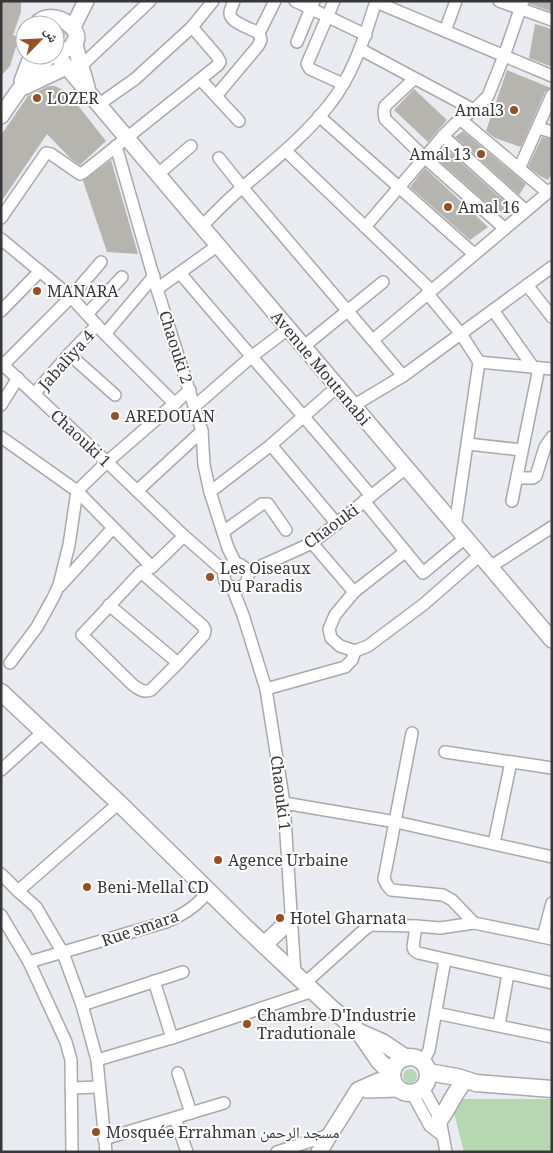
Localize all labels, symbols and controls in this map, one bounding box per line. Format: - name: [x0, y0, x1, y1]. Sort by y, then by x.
- north arrow: [15, 15, 65, 65]
- text: ش: [36, 24, 64, 47]
- place label: LOZER: [47, 87, 99, 114]
- marker: LOZER: [31, 92, 43, 104]
- place label: Amal3: [455, 99, 504, 126]
- marker: Amal3: [508, 104, 520, 116]
- place label: Amal 13: [409, 143, 471, 170]
- marker: Amal 13: [475, 148, 487, 160]
- place label: Amal 16: [458, 196, 520, 223]
- marker: Amal 16: [442, 201, 454, 213]
- place label: MANARA: [47, 280, 119, 307]
- marker: MANARA: [31, 285, 43, 297]
- street label: Avenue Moutanabi: [262, 306, 376, 433]
- street label: Chaouki 2: [149, 308, 198, 388]
- street label: Jabaliya 4: [32, 325, 103, 399]
- street label: Chaouki 1: [43, 404, 116, 475]
- place label: AREDOUAN: [125, 405, 215, 432]
- marker: AREDOUAN: [109, 410, 121, 422]
- street label: Chaouki: [299, 499, 366, 557]
- place label: Les Oiseaux Du Paradis: [220, 557, 311, 602]
- marker: Les Oiseaux Du Paradis: [204, 571, 216, 583]
- street label: Chaouki 1: [261, 754, 297, 832]
- place label: Agence Urbaine: [228, 849, 348, 876]
- marker: Agence Urbaine: [212, 854, 224, 866]
- place label: Beni-Mellal CD: [97, 876, 209, 903]
- marker: Beni-Mellal CD: [81, 881, 93, 893]
- street label: Rue smara: [98, 905, 183, 956]
- place label: Hotel Gharnata: [290, 907, 407, 934]
- marker: Hotel Gharnata: [274, 912, 286, 924]
- place label: Chambre D'Industrie Tradutionale: [257, 1004, 416, 1049]
- marker: Chambre D'Industrie Tradutionale: [241, 1018, 253, 1030]
- place label: Mosquée Errahman مسجد الرحمن: [106, 1121, 339, 1148]
- marker: Mosquée Errahman مسجد الرحمن: [90, 1126, 102, 1138]

